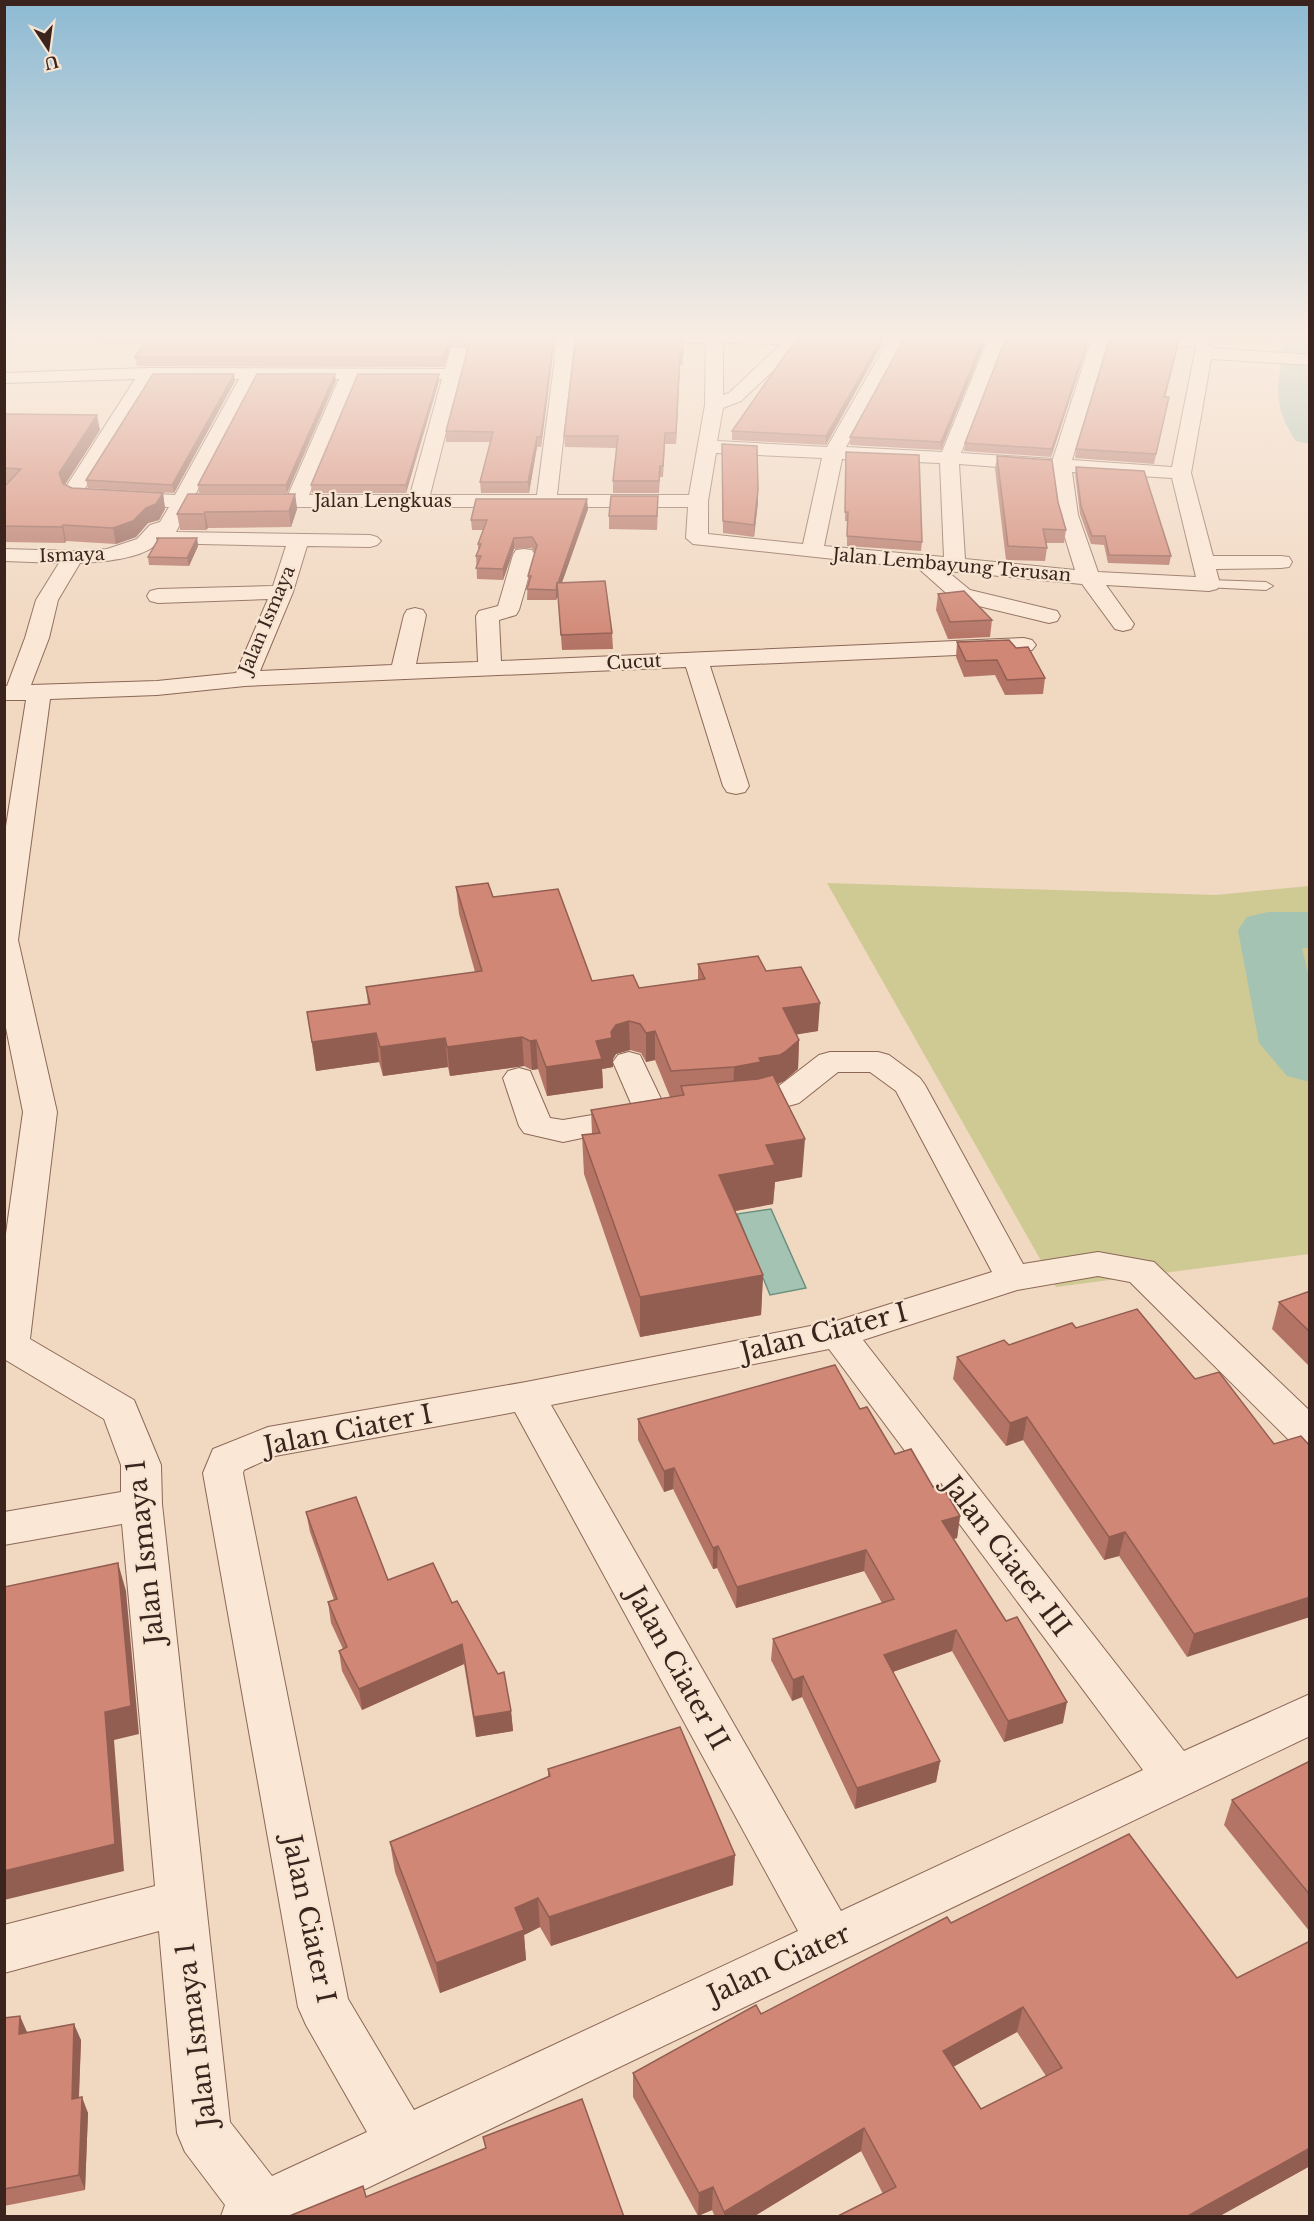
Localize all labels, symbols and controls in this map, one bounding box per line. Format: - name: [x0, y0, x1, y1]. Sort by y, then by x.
- north arrow: [18, 18, 78, 78]
- text: U: [42, 51, 60, 74]
- street label: Jalan Lengkuas: [312, 490, 452, 512]
- street label: Ismaya: [39, 543, 105, 567]
- street label: Jalan Lembayung Terusan: [830, 543, 1072, 586]
- street label: Jalan Ismaya: [234, 562, 300, 679]
- street label: Cucut: [606, 650, 662, 674]
- street label: Jalan Ciater I: [734, 1296, 911, 1369]
- street label: Jalan Ciater I: [258, 1398, 435, 1463]
- street label: Jalan Ismaya 1: [119, 1458, 171, 1649]
- street label: Jalan Ciater III: [935, 1467, 1078, 1642]
- street label: Jalan Ciater II: [619, 1578, 736, 1755]
- street label: Jalan Ciater I: [275, 1829, 342, 2006]
- street label: Jalan Ciater: [700, 1917, 856, 2012]
- street label: Jalan Ismaya 1: [169, 1941, 224, 2132]

